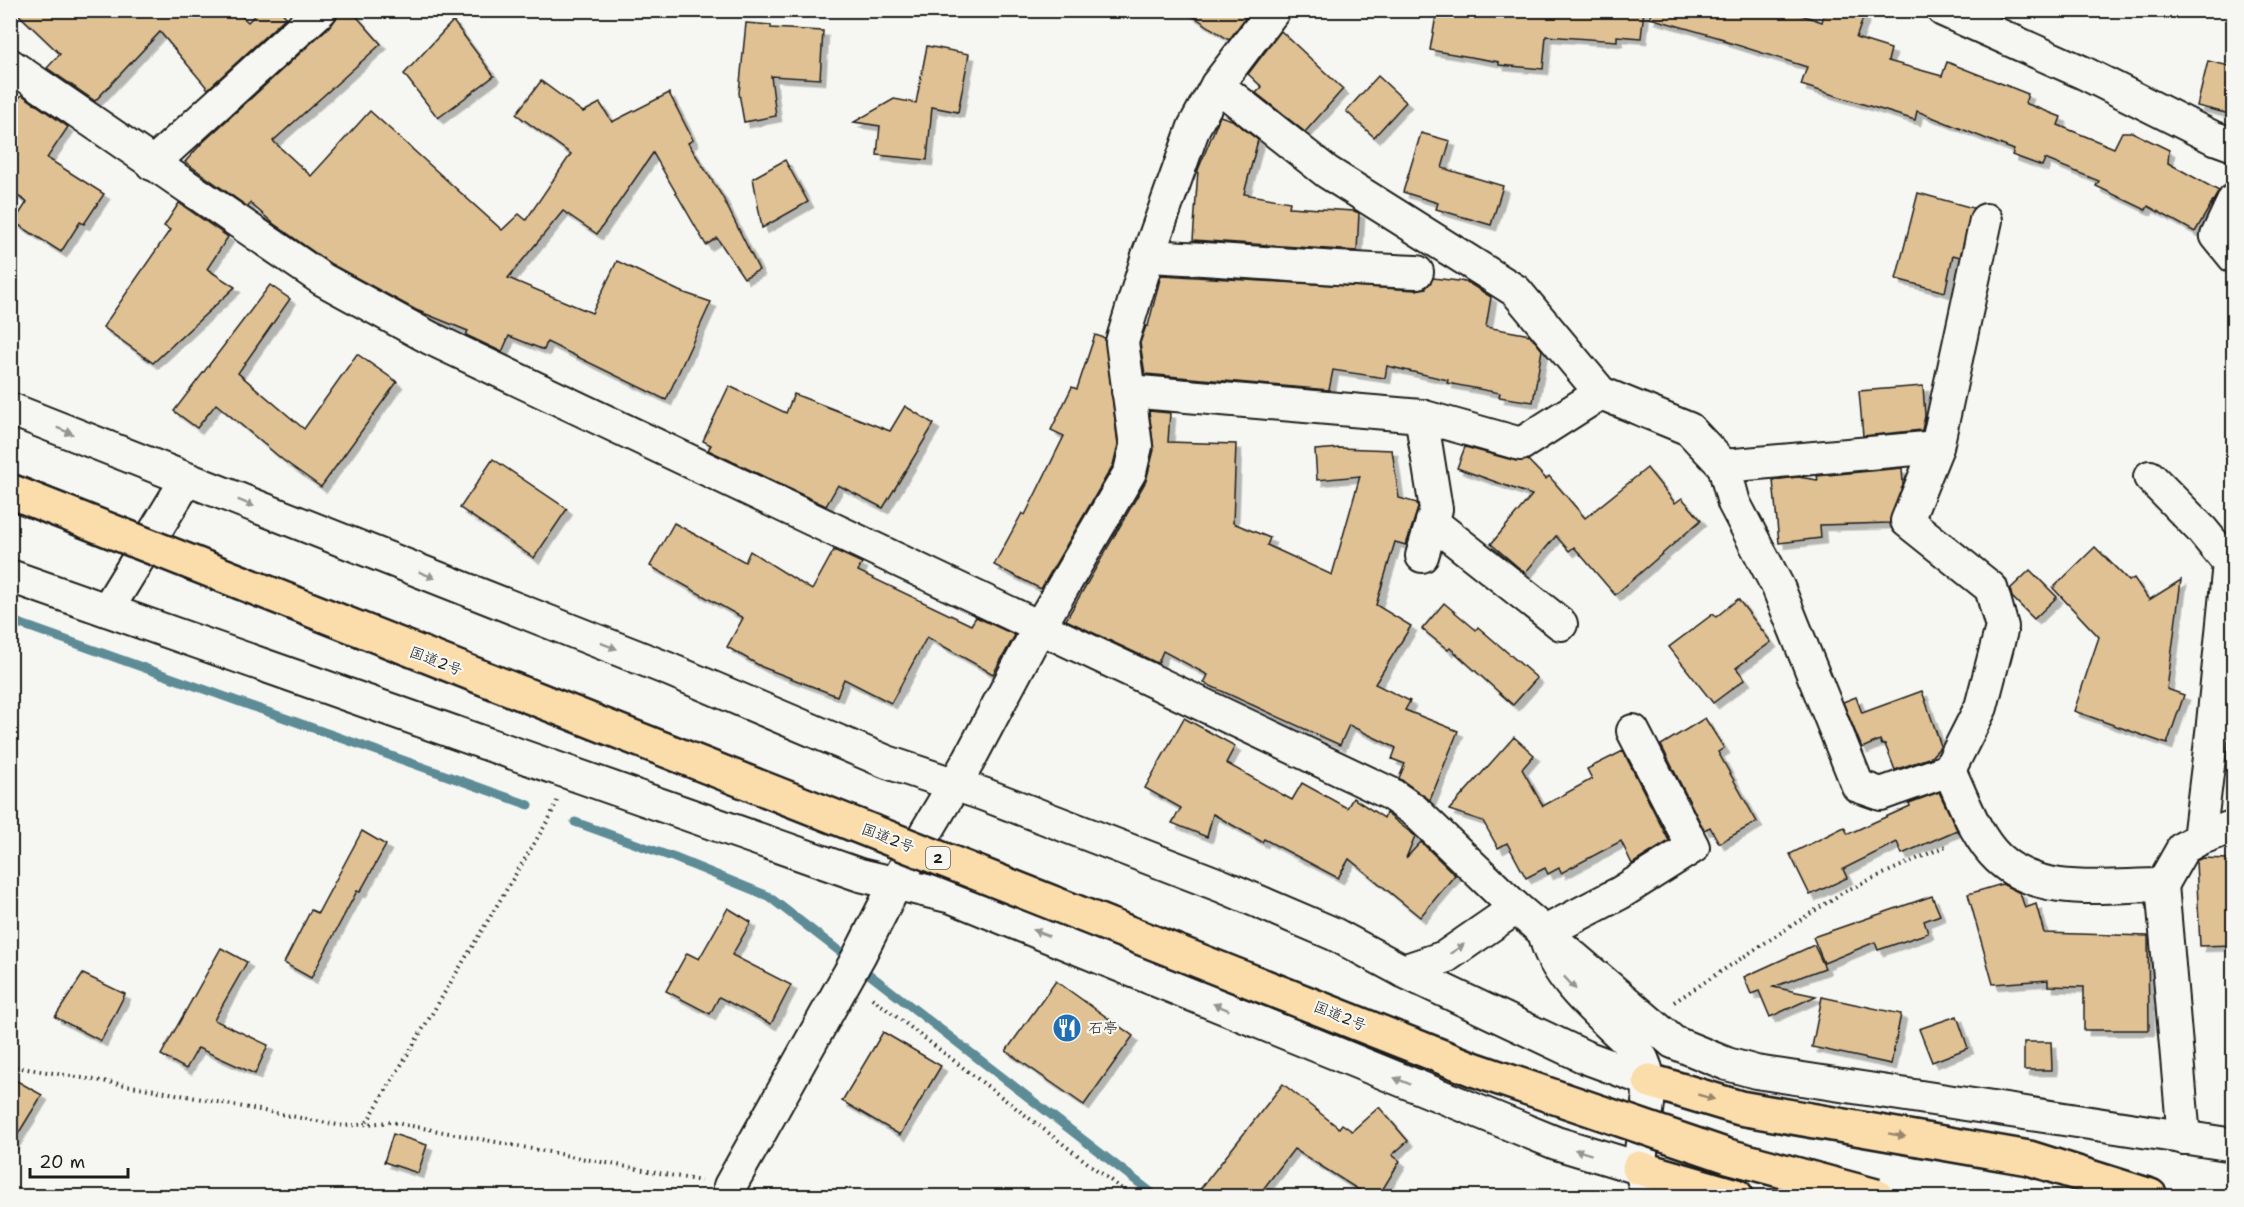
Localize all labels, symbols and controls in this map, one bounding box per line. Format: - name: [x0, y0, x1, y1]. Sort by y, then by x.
- one-way arrow: [56, 427, 74, 436]
- one-way arrow: [237, 499, 255, 508]
- one-way arrow: [419, 570, 437, 580]
- street label: 国道2号: [407, 642, 465, 680]
- one-way arrow: [600, 642, 618, 651]
- street label: 国道2号: [859, 819, 917, 857]
- road number: 2: [926, 847, 950, 869]
- one-way arrow: [1031, 928, 1049, 938]
- one-way arrow: [1448, 943, 1464, 955]
- one-way arrow: [1563, 975, 1576, 990]
- street label: 国道2号: [1311, 996, 1369, 1036]
- one-way arrow: [1212, 1002, 1230, 1012]
- restaurant icon: 石亭: [1051, 1012, 1083, 1044]
- place label: 石亭: [1088, 1018, 1118, 1038]
- one-way arrow: [1393, 1076, 1411, 1085]
- one-way arrow: [1697, 1093, 1715, 1102]
- one-way arrow: [1888, 1131, 1907, 1140]
- scale bar: [30, 1141, 128, 1179]
- one-way arrow: [1574, 1147, 1592, 1156]
- text: 20 m: [39, 1150, 85, 1174]

